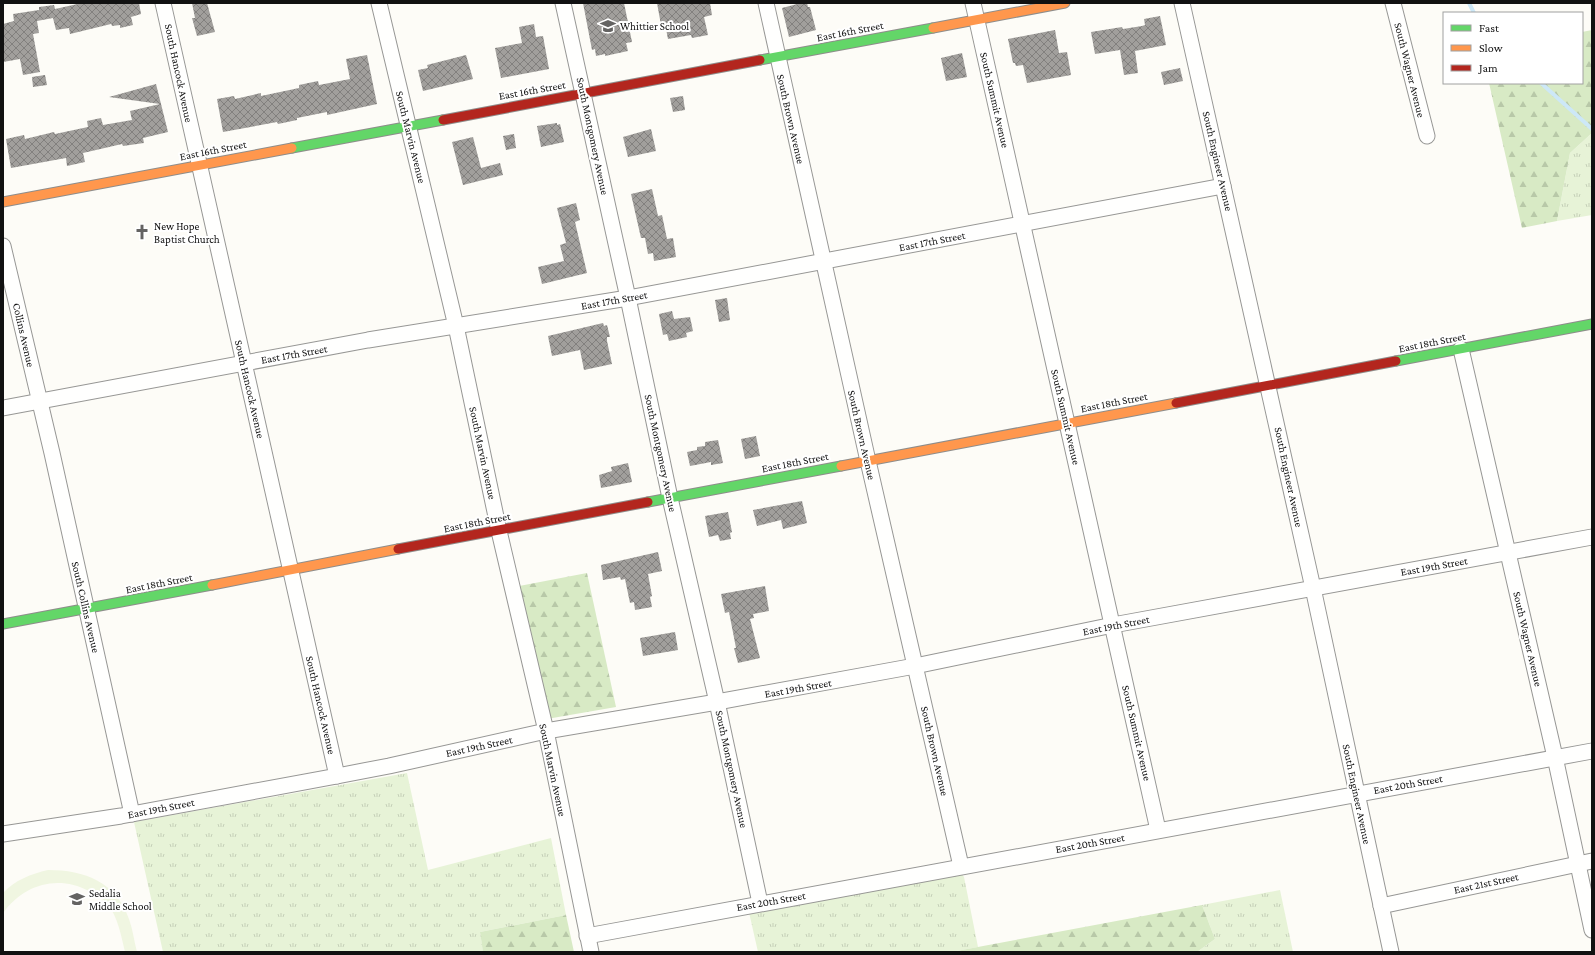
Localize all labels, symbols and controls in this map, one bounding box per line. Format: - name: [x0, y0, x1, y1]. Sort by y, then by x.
- legend: [1443, 12, 1583, 84]
- school or university icon: Whittier School: [599, 17, 617, 35]
- street label: East 16th Street: [816, 19, 885, 43]
- place label: Whittier School: [620, 20, 689, 32]
- street label: South Wagner Avenue: [1391, 21, 1428, 119]
- text: Fast: [1479, 21, 1500, 35]
- street label: South Hancock Avenue: [163, 23, 195, 124]
- text: Slow: [1479, 41, 1503, 55]
- street label: South Summit Avenue: [978, 51, 1012, 149]
- text: Jam: [1478, 61, 1498, 75]
- street label: South Brown Avenue: [775, 73, 807, 165]
- street label: South Montgomery Avenue: [574, 76, 611, 196]
- street label: East 16th Street: [498, 78, 567, 102]
- street label: South Marvin Avenue: [394, 90, 428, 184]
- street label: South Engineer Avenue: [1200, 110, 1235, 212]
- street label: East 16th Street: [179, 138, 248, 162]
- place label: New Hope Baptist Church: [154, 220, 220, 246]
- church icon: New Hope Baptist Church: [133, 223, 151, 241]
- street label: East 17th Street: [898, 229, 966, 253]
- street label: East 17th Street: [580, 288, 648, 312]
- street label: Collins Avenue: [11, 302, 37, 368]
- street label: East 18th Street: [1397, 330, 1467, 354]
- street label: South Hancock Avenue: [233, 339, 267, 439]
- street label: East 17th Street: [260, 342, 328, 366]
- street label: South Summit Avenue: [1049, 368, 1083, 466]
- street label: South Brown Avenue: [846, 389, 878, 481]
- street label: East 18th Street: [1079, 390, 1149, 414]
- street label: South Montgomery Avenue: [642, 393, 679, 513]
- street label: South Marvin Avenue: [467, 406, 499, 501]
- street label: South Engineer Avenue: [1272, 426, 1306, 529]
- street label: East 18th Street: [760, 450, 830, 474]
- street label: East 18th Street: [442, 510, 512, 534]
- street label: East 19th Street: [1400, 554, 1469, 578]
- street label: South Collins Avenue: [70, 560, 102, 654]
- street label: East 18th Street: [124, 571, 194, 595]
- street label: South Wagner Avenue: [1510, 590, 1545, 688]
- street label: East 19th Street: [1082, 613, 1151, 637]
- street label: South Hancock Avenue: [304, 655, 338, 755]
- street label: East 19th Street: [764, 676, 833, 700]
- street label: South Summit Avenue: [1120, 684, 1154, 782]
- street label: South Brown Avenue: [919, 705, 951, 797]
- street label: South Montgomery Avenue: [713, 709, 750, 829]
- street label: South Marvin Avenue: [537, 723, 569, 818]
- street label: East 19th Street: [445, 733, 514, 759]
- street label: South Engineer Avenue: [1340, 743, 1374, 846]
- street label: East 20th Street: [1373, 772, 1444, 796]
- street label: East 19th Street: [127, 796, 196, 820]
- street label: East 20th Street: [1055, 831, 1126, 855]
- street label: East 21st Street: [1453, 870, 1520, 896]
- place label: Sedalia Middle School: [89, 887, 152, 912]
- street label: East 20th Street: [736, 889, 807, 913]
- school or university icon: Sedalia Middle School: [68, 890, 86, 908]

